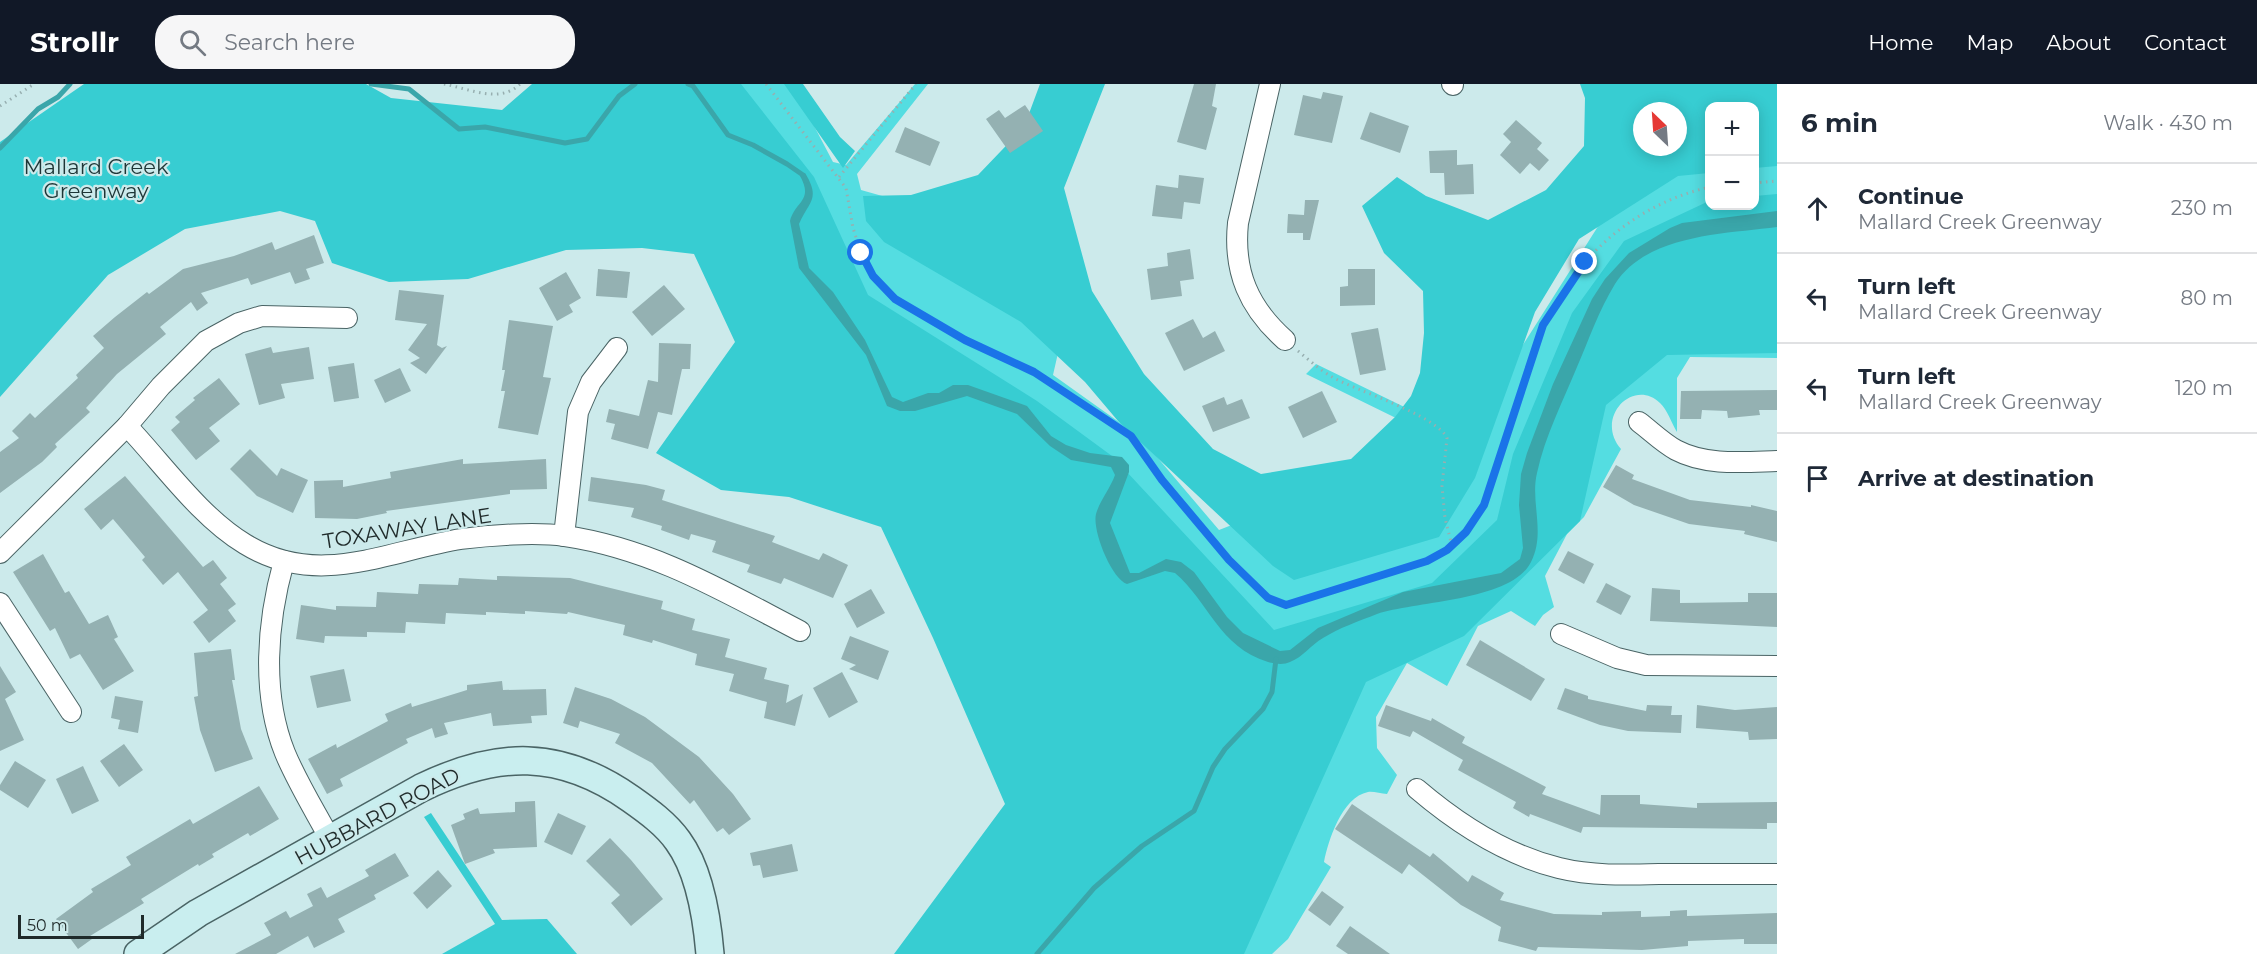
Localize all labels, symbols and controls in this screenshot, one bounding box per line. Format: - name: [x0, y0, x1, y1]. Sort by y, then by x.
- search box: [155, 15, 575, 69]
- text: Strollr: [30, 25, 119, 59]
- icon: search: [176, 26, 209, 59]
- text: Search here: [224, 29, 355, 56]
- text: Home: [1868, 30, 1933, 55]
- text: Map: [1966, 30, 2013, 55]
- text: About: [2046, 30, 2111, 55]
- text: Contact: [2144, 30, 2227, 55]
- north arrow: [1633, 102, 1687, 156]
- map controls: [1705, 102, 1759, 210]
- button: +: [1705, 102, 1759, 156]
- text: 6 min: [1801, 107, 1878, 139]
- text: Walk · 430 m: [2103, 111, 2233, 135]
- park label: Mallard Creek Greenway: [24, 154, 169, 203]
- button: −: [1705, 156, 1759, 210]
- text: Continue: [1858, 183, 1964, 210]
- icon: ahead: [1801, 192, 1834, 225]
- text: 230 m: [2171, 196, 2233, 220]
- text: Mallard Creek Greenway: [1858, 210, 2101, 234]
- route start: [847, 239, 873, 265]
- route end: [1571, 248, 1597, 274]
- text: Turn left: [1858, 273, 1956, 300]
- icon: left: [1801, 282, 1834, 315]
- text: 80 m: [2181, 286, 2233, 310]
- text: Mallard Creek Greenway: [1858, 300, 2101, 324]
- text: Turn left: [1858, 363, 1956, 390]
- icon: left: [1801, 372, 1834, 405]
- text: 120 m: [2175, 376, 2233, 400]
- text: Mallard Creek Greenway: [1858, 390, 2101, 414]
- icon: arrive: [1801, 462, 1834, 495]
- text: Arrive at destination: [1858, 465, 2094, 492]
- street label: TOXAWAY LANE: [321, 502, 493, 554]
- street label: HUBBARD ROAD: [290, 762, 464, 870]
- scale bar: [18, 912, 144, 940]
- text: 50 m: [27, 916, 68, 935]

